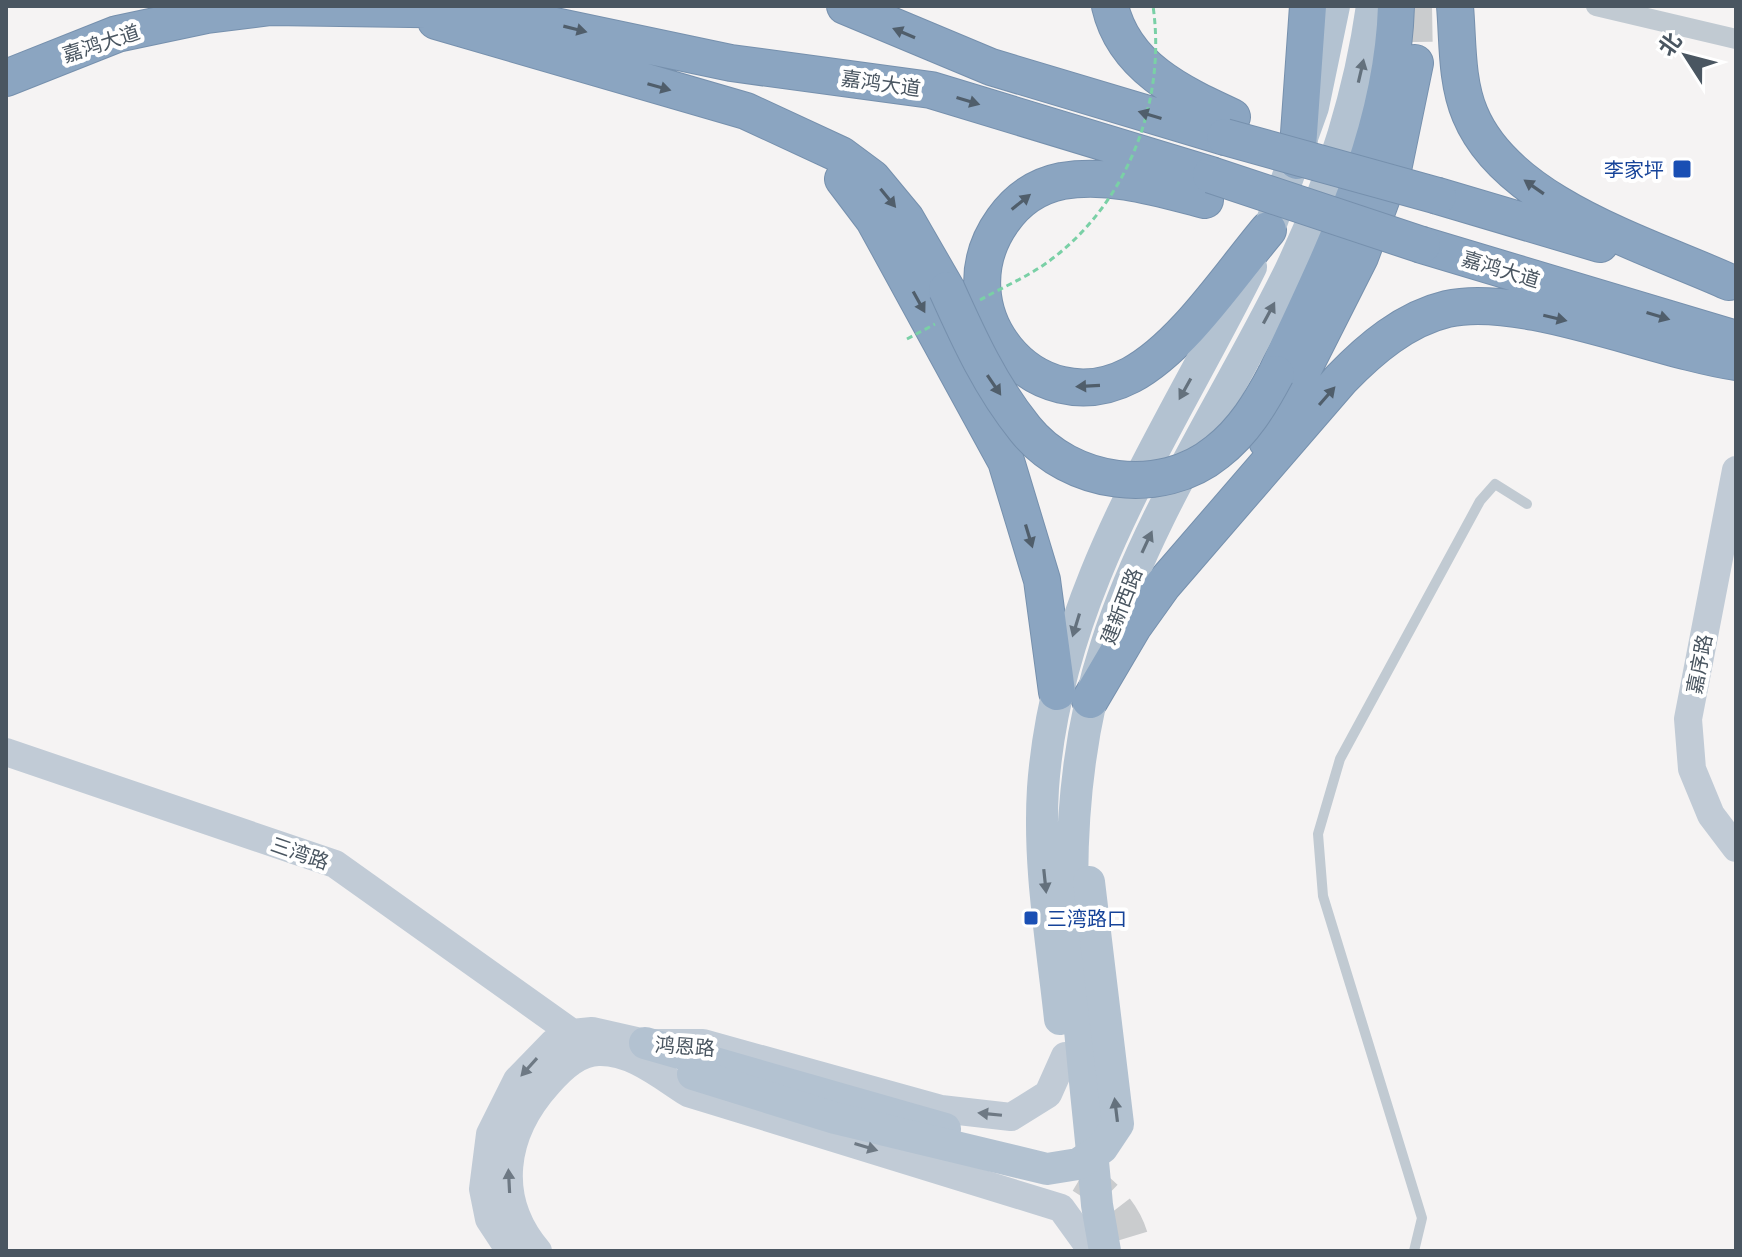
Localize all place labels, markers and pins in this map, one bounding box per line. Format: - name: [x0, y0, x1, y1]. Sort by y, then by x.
- place label: 李家坪: [1604, 157, 1664, 182]
- marker: 李家坪: [1671, 158, 1693, 180]
- place label: 三湾路口: [1047, 906, 1127, 931]
- marker: 三湾路口: [1022, 909, 1040, 927]

